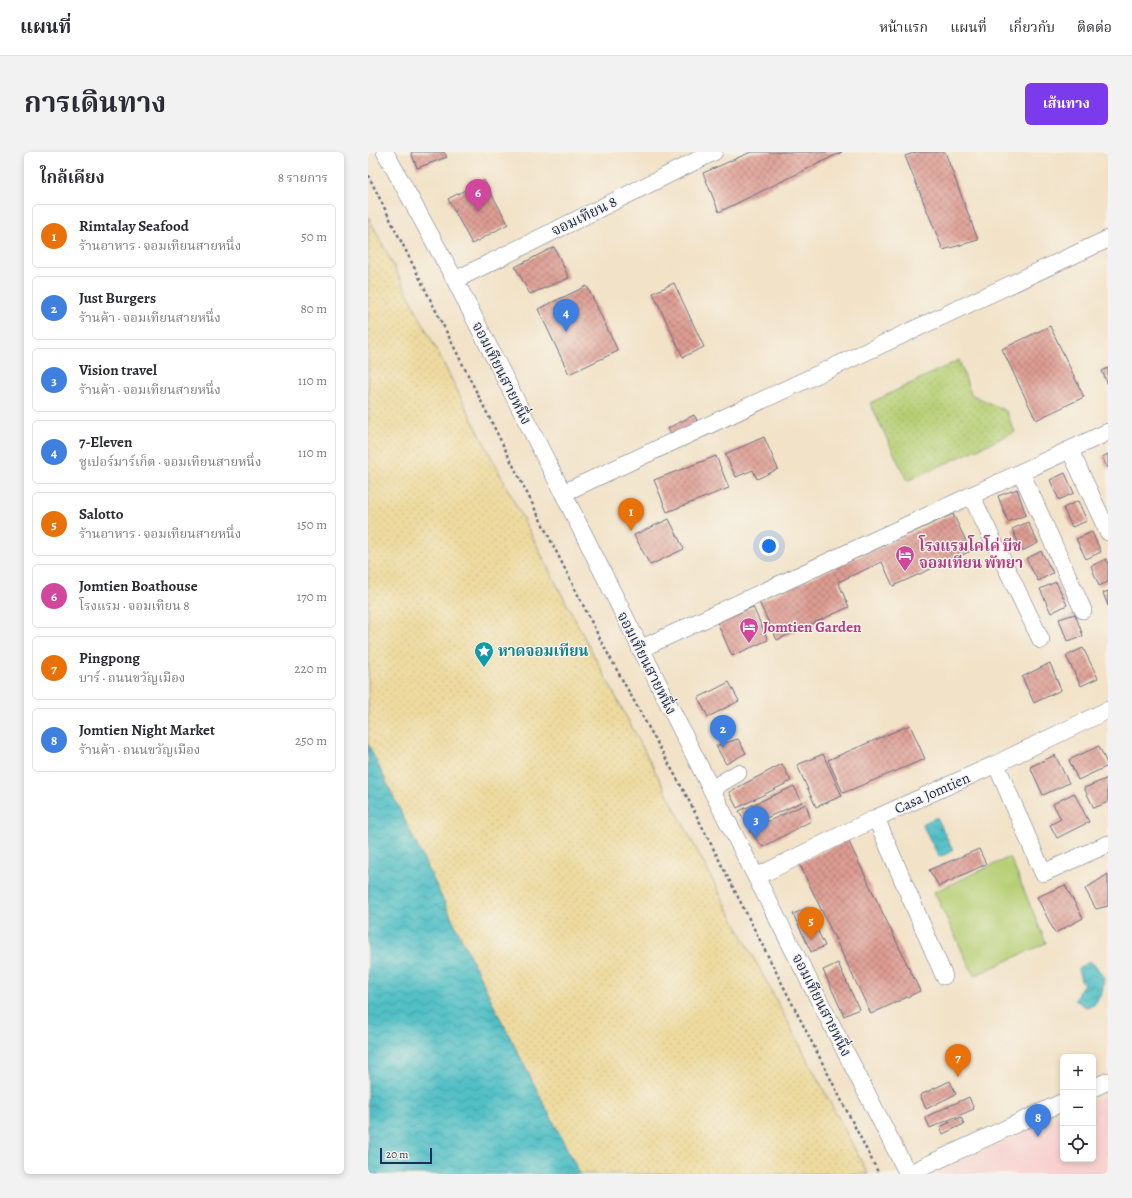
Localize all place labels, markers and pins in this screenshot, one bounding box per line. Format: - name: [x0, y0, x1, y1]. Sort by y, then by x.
- pin: 6: [465, 179, 491, 212]
- pin: 4: [553, 299, 579, 332]
- pin: 1: [618, 498, 644, 531]
- place label: โรงแรมโคโค่ บีช จอมเทียน พัทยา: [918, 535, 1023, 573]
- hotel icon: โรงแรมโคโค่ บีช จอมเทียน พัทยา: [894, 544, 916, 572]
- hotel icon: Jomtien Garden: [738, 616, 760, 644]
- place label: Jomtien Garden: [763, 617, 862, 637]
- place icon: หาดจอมเทียน: [473, 640, 495, 668]
- place label: หาดจอมเทียน: [498, 641, 589, 661]
- pin: 2: [710, 715, 736, 748]
- pin: 3: [743, 806, 769, 839]
- pin: 5: [798, 907, 824, 940]
- pin: 7: [945, 1044, 971, 1077]
- pin: 8: [1025, 1104, 1051, 1137]

